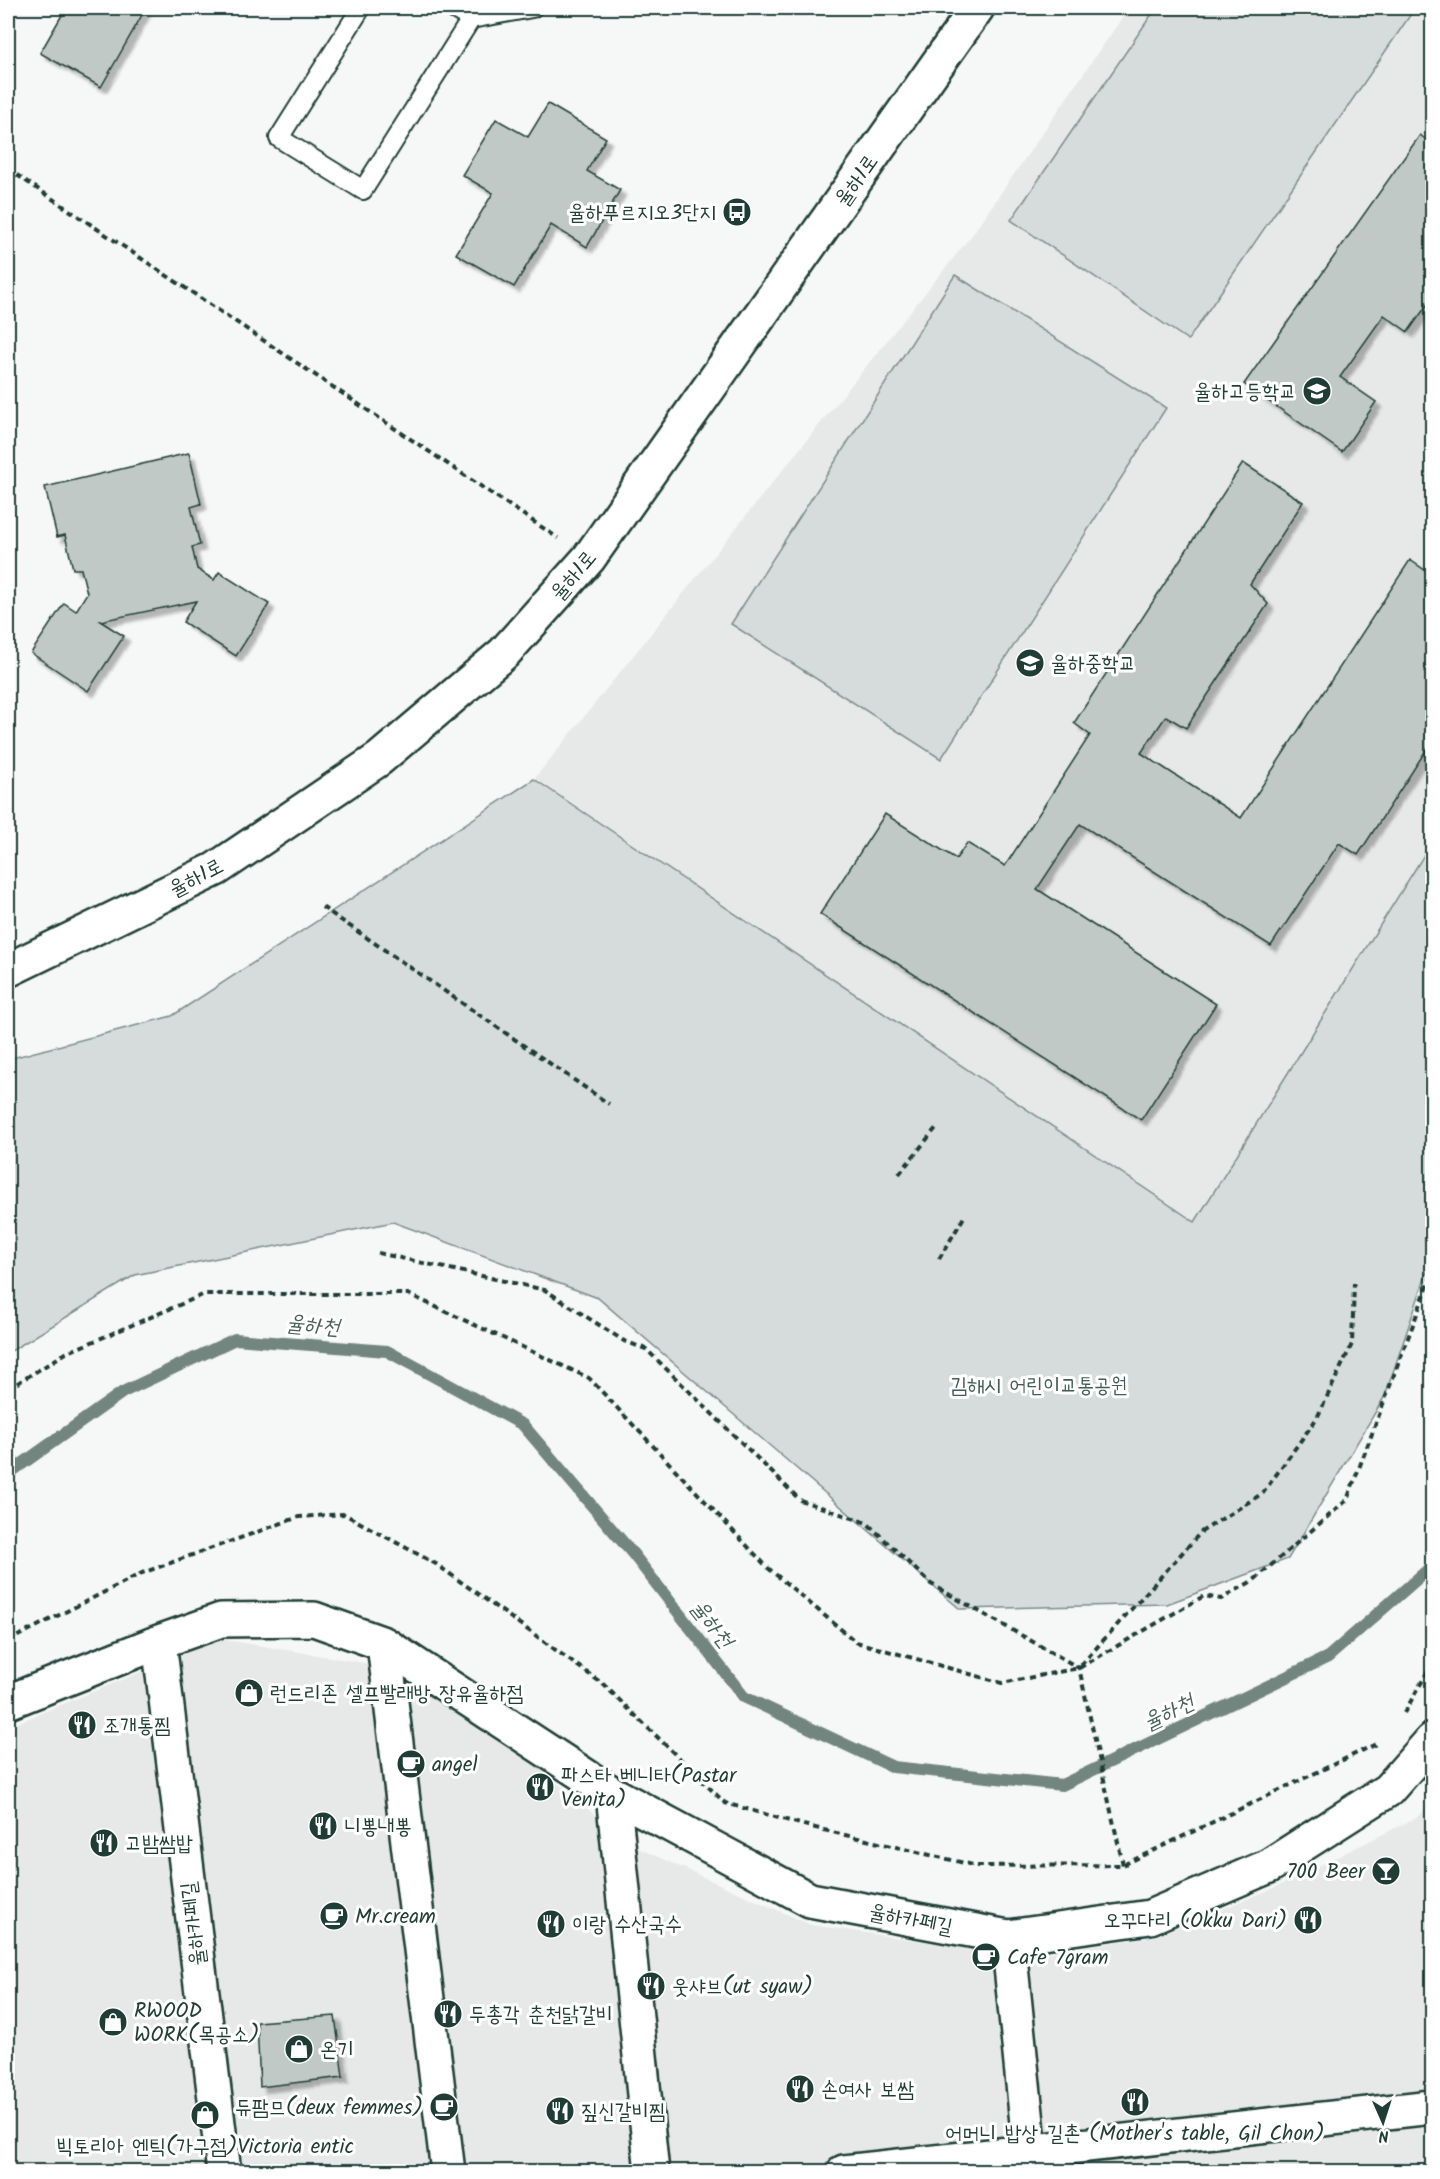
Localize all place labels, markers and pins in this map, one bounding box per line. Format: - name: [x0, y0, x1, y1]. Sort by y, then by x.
- bus stop icon: 율하푸르지오3단지: [721, 196, 753, 228]
- place label: 율하푸르지오3단지: [569, 197, 716, 230]
- school or university icon: 율하고등학교: [1301, 375, 1333, 407]
- place label: 율하고등학교: [1195, 376, 1296, 409]
- school or university icon: 율하중학교: [1014, 647, 1046, 679]
- place label: 율하중학교: [1051, 648, 1136, 681]
- shop icon: 런드리존 셀프빨래방 장유율하점: [233, 1677, 265, 1709]
- place label: 런드리존 셀프빨래방 장유율하점: [270, 1678, 523, 1711]
- restaurant icon: 조개통찜: [66, 1709, 98, 1741]
- place label: 조개통찜: [103, 1710, 171, 1743]
- cafe icon: angel: [395, 1748, 427, 1780]
- place label: angel: [432, 1749, 478, 1782]
- place label: 파스타 베니타(Pastar Venita): [561, 1760, 737, 1817]
- restaurant icon: 파스타 베니타(Pastar Venita): [524, 1771, 556, 1803]
- restaurant icon: 니뽕내뽕: [307, 1810, 339, 1842]
- place label: 니뽕내뽕: [344, 1811, 412, 1844]
- restaurant icon: 고밤쌈밥: [88, 1827, 120, 1859]
- place label: 고밤쌈밥: [125, 1828, 193, 1861]
- bar icon: 700 Beer: [1370, 1855, 1402, 1887]
- place label: 700 Beer: [1287, 1856, 1366, 1889]
- cafe icon: Mr.cream: [318, 1900, 350, 1932]
- place label: Mr.cream: [355, 1901, 436, 1934]
- restaurant icon: 오꾸다리 (Okku Dari): [1292, 1904, 1324, 1936]
- place label: 오꾸다리 (Okku Dari): [1104, 1905, 1287, 1938]
- restaurant icon: 이랑 수산국수: [535, 1908, 567, 1940]
- place label: 이랑 수산국수: [572, 1909, 682, 1942]
- cafe icon: Cafe 7gram: [970, 1941, 1002, 1973]
- place label: Cafe 7gram: [1007, 1942, 1108, 1975]
- restaurant icon: 웃샤브(ut syaw): [635, 1970, 667, 2002]
- place label: 웃샤브(ut syaw): [672, 1971, 813, 2004]
- place label: RWOOD WORK(목공소): [134, 1995, 259, 2052]
- restaurant icon: 두총각 춘천닭갈비: [432, 1998, 464, 2030]
- place label: 두총각 춘천닭갈비: [469, 1999, 613, 2032]
- shop icon: RWOOD WORK(목공소): [97, 2006, 129, 2038]
- shop icon: 온기: [283, 2033, 315, 2065]
- place label: 온기: [320, 2034, 354, 2067]
- restaurant icon: 손여사 보쌈: [784, 2073, 816, 2105]
- place label: 손여사 보쌈: [821, 2074, 914, 2107]
- restaurant icon: 어머니 밥상 길촌 (Mother's table, Gil Chon): [1119, 2086, 1151, 2118]
- cafe icon: 듀팜므(deux femmes): [428, 2091, 460, 2123]
- place label: 듀팜므(deux femmes): [235, 2092, 423, 2125]
- restaurant icon: 짚신갈비찜: [544, 2095, 576, 2127]
- place label: 짚신갈비찜: [581, 2096, 666, 2129]
- shop icon: 빅토리아 엔틱(가구점)Victoria entic: [189, 2099, 221, 2131]
- place label: 어머니 밥상 길촌 (Mother's table, Gil Chon): [945, 2118, 1325, 2151]
- place label: 빅토리아 엔틱(가구점)Victoria entic: [56, 2131, 354, 2164]

